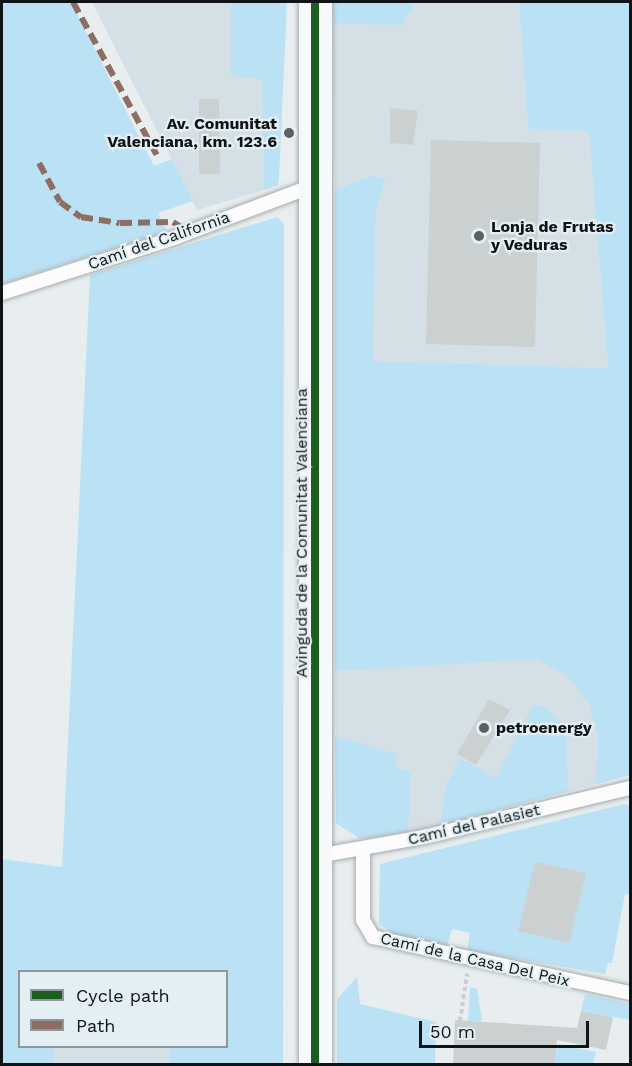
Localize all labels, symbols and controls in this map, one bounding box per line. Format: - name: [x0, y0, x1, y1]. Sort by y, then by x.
- place label: Av. Comunitat Valenciana, km. 123.6: [107, 114, 277, 152]
- marker: Av. Comunitat Valenciana, km. 123.6: [282, 126, 296, 140]
- street label: Camí del California: [85, 208, 233, 274]
- place label: Lonja de Frutas y Veduras: [491, 217, 614, 255]
- marker: Lonja de Frutas y Veduras: [472, 229, 486, 243]
- street label: Avinguda de la Comunitat Valenciana: [292, 388, 312, 678]
- place label: petroenergy: [496, 718, 592, 738]
- marker: petroenergy: [477, 721, 491, 735]
- street label: Camí del Palasiet: [406, 800, 542, 850]
- street label: Camí de la Casa Del Peix: [378, 929, 572, 991]
- legend: [18, 970, 228, 1048]
- text: Cycle path: [76, 985, 170, 1006]
- scale bar: [422, 1009, 592, 1047]
- text: Path: [76, 1015, 116, 1036]
- text: 50 m: [430, 1021, 475, 1042]

